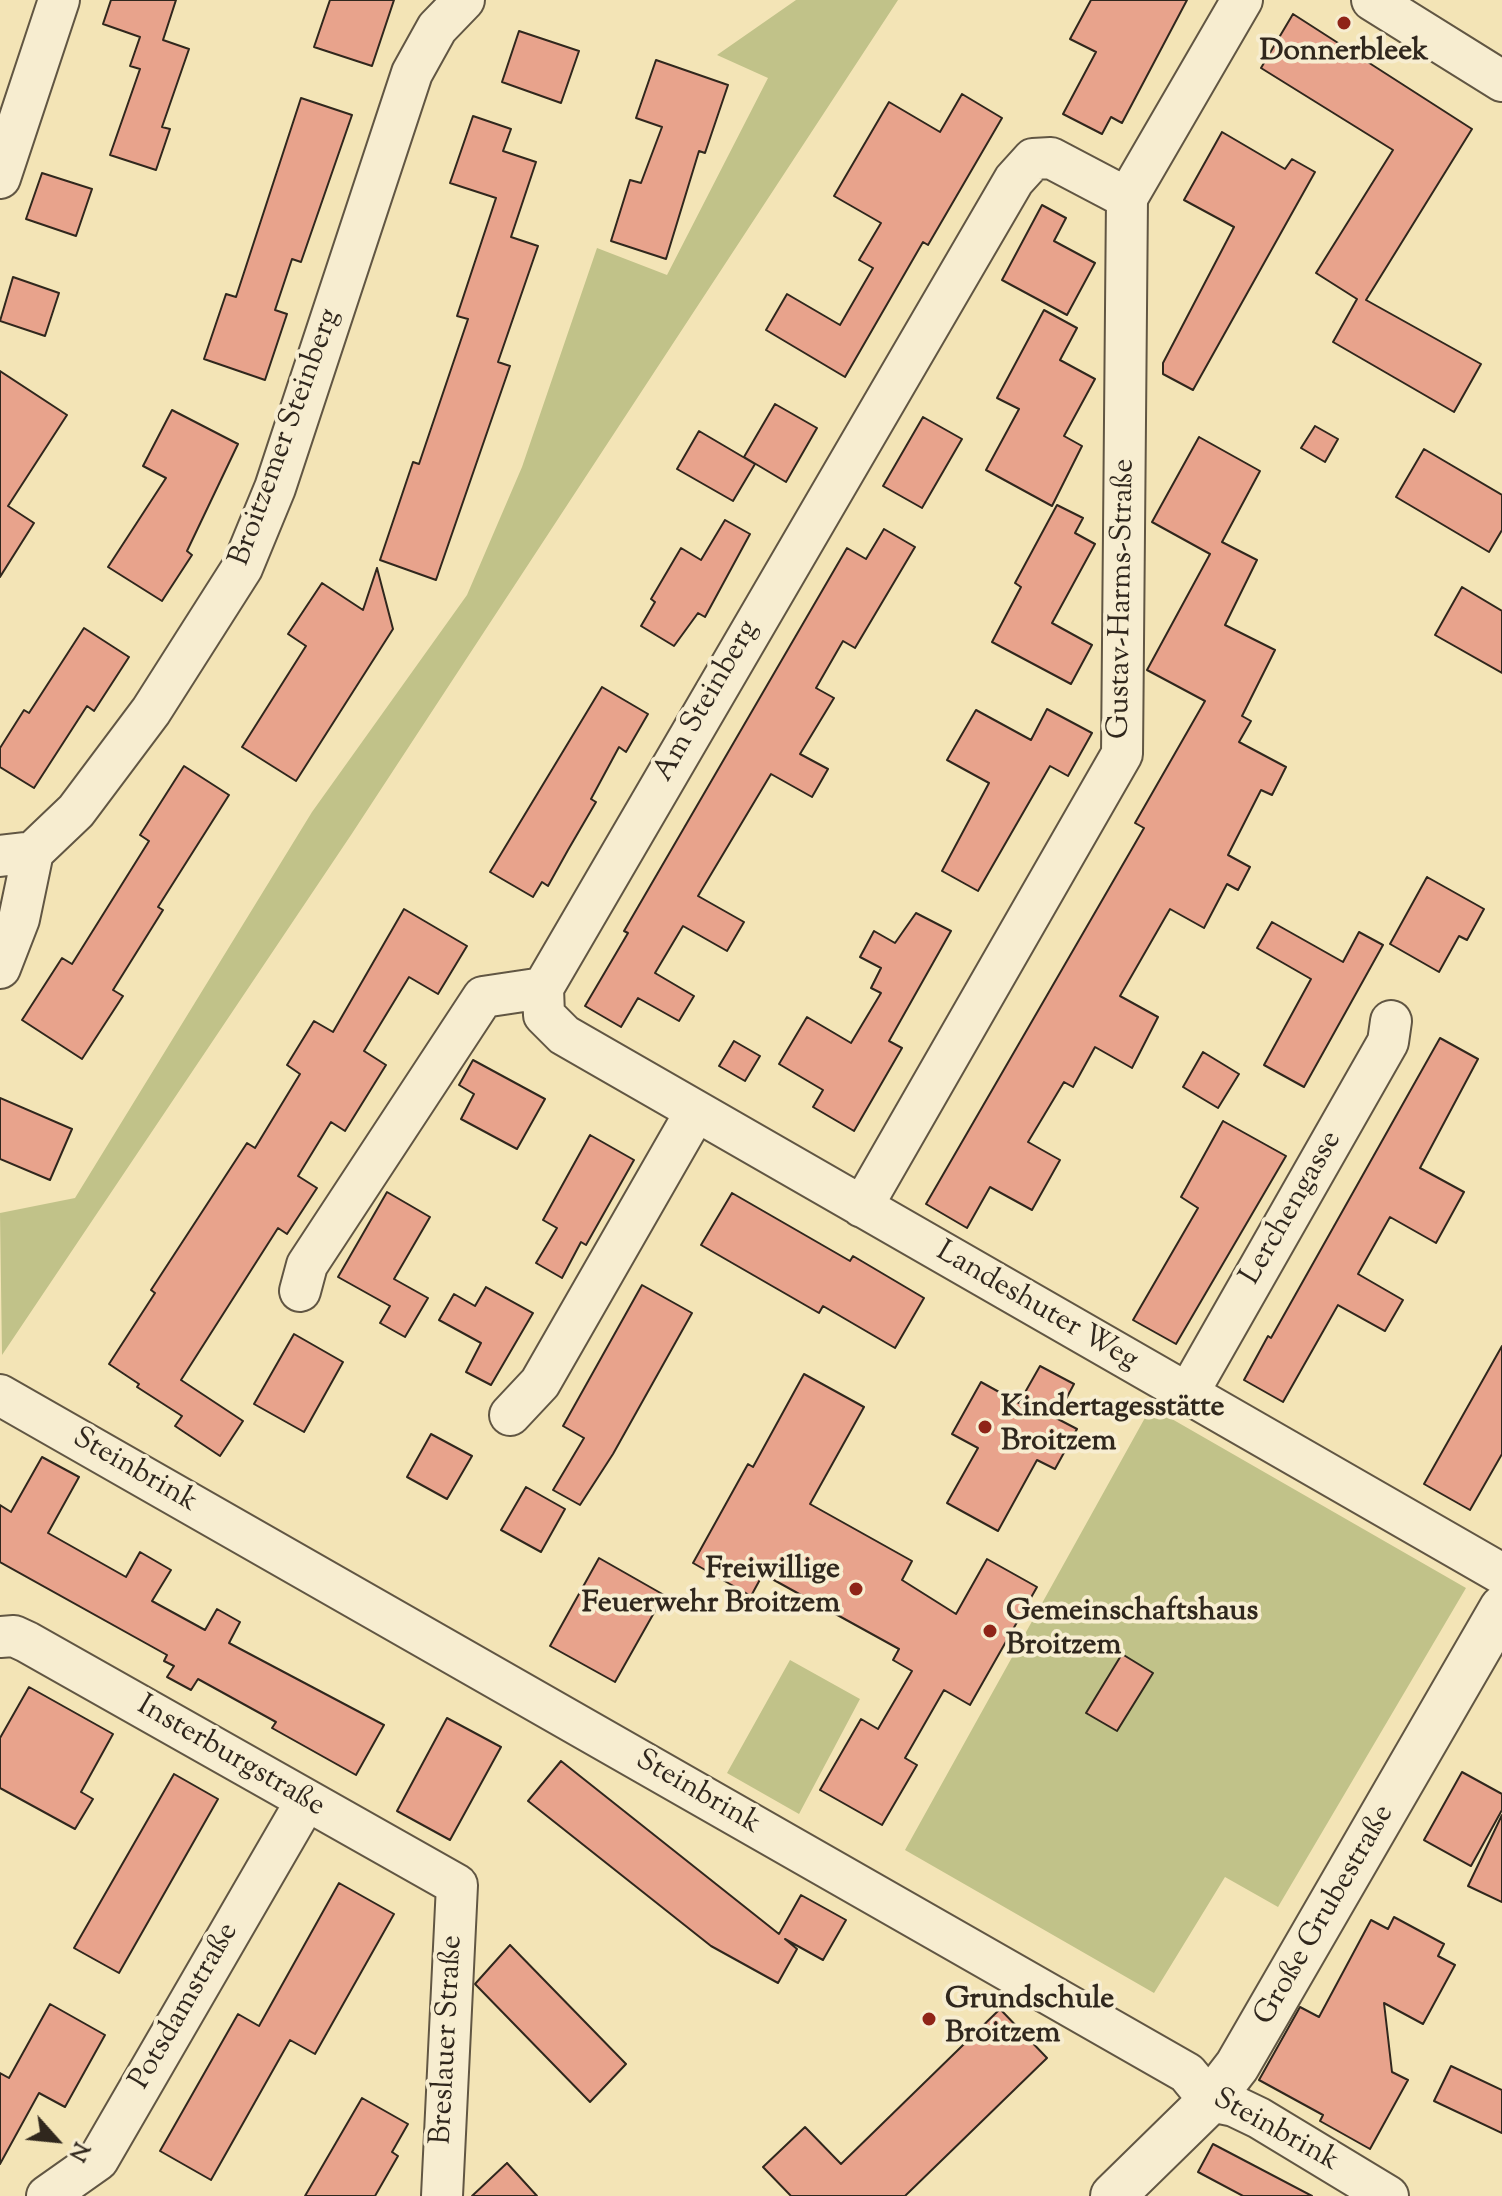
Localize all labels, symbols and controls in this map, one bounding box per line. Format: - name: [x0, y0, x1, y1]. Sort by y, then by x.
- marker: Donnerbleek: [1335, 14, 1353, 32]
- place label: Donnerbleek: [1260, 36, 1428, 72]
- street label: Broitzemer Steinberg: [224, 305, 350, 571]
- street label: Gustav-Harms-Straße: [1104, 458, 1144, 740]
- street label: Am Steinberg: [647, 615, 769, 789]
- street label: Lerchengasse: [1235, 1126, 1351, 1292]
- street label: Landeshuter Weg: [929, 1236, 1143, 1380]
- place label: Kindertagesstätte Broitzem: [1001, 1392, 1225, 1462]
- marker: Kindertagesstätte Broitzem: [976, 1418, 994, 1436]
- street label: Steinbrink: [65, 1422, 203, 1522]
- place label: Freiwillige Feuerwehr Broitzem: [582, 1554, 840, 1624]
- marker: Freiwillige Feuerwehr Broitzem: [847, 1580, 865, 1598]
- place label: Gemeinschaftshaus Broitzem: [1006, 1596, 1258, 1666]
- marker: Gemeinschaftshaus Broitzem: [981, 1622, 999, 1640]
- street label: Insterburgstraße: [130, 1690, 330, 1826]
- street label: Steinbrink: [628, 1744, 766, 1844]
- street label: Große Grubestraße: [1248, 1799, 1404, 2033]
- street label: Potsdamstraße: [124, 1917, 248, 2097]
- street label: Breslauer Straße: [426, 1934, 472, 2146]
- place label: Grundschule Broitzem: [945, 1984, 1114, 2054]
- marker: Grundschule Broitzem: [920, 2010, 938, 2028]
- street label: Steinbrink: [1206, 2083, 1344, 2181]
- north arrow: [16, 2100, 96, 2180]
- text: N: [59, 2136, 96, 2166]

